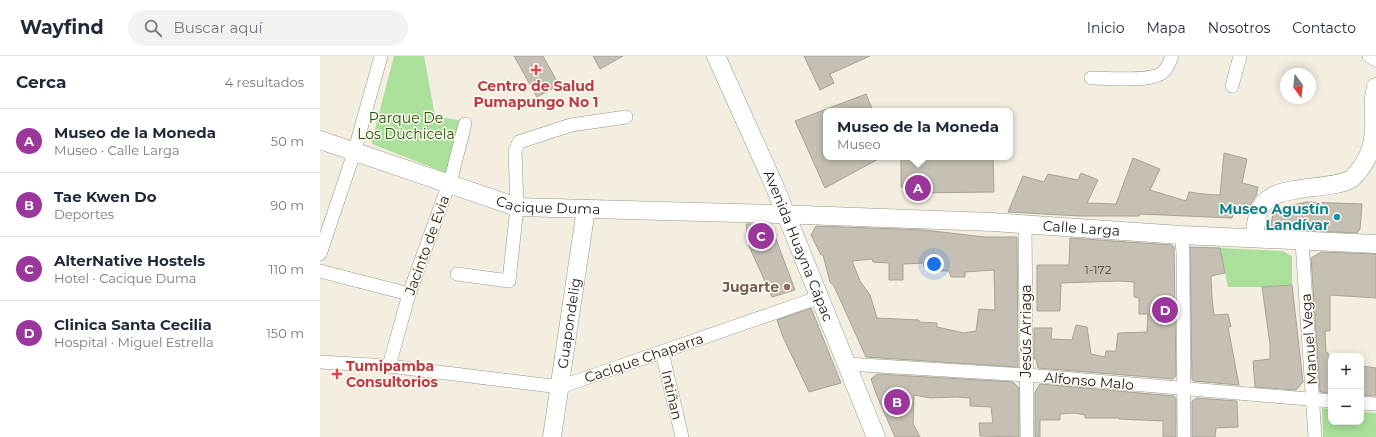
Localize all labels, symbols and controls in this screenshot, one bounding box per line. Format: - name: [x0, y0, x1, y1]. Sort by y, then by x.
- search box: [128, 10, 408, 46]
- text: Wayfind: [20, 16, 104, 39]
- icon: search: [142, 17, 164, 39]
- text: Buscar aquí: [174, 18, 263, 37]
- text: Inicio: [1087, 19, 1124, 37]
- text: Mapa: [1146, 19, 1186, 37]
- text: Nosotros: [1208, 19, 1270, 37]
- text: Contacto: [1292, 19, 1356, 37]
- marker: Centro de Salud Pumapungo No 1: [530, 64, 542, 76]
- north arrow: [1280, 68, 1316, 104]
- text: Cerca: [16, 72, 66, 92]
- text: 4 resultados: [225, 74, 304, 90]
- place label: Centro de Salud Pumapungo No 1: [473, 77, 599, 111]
- popup: [823, 108, 1013, 160]
- park label: Parque De Los Duchicela: [357, 109, 455, 143]
- text: Museo de la Moneda: [837, 117, 999, 136]
- text: Museo de la Moneda: [54, 123, 216, 142]
- text: A: [24, 133, 34, 149]
- text: 50 m: [271, 133, 304, 149]
- text: Museo: [837, 136, 881, 152]
- text: Museo · Calle Larga: [54, 142, 180, 158]
- street label: Avenida Huayna Cápac: [761, 167, 837, 323]
- pin: A: [905, 173, 931, 203]
- text: Tae Kwen Do: [54, 187, 157, 206]
- street label: Cacique Duma: [494, 192, 601, 218]
- street label: Jacinto de Evia: [400, 193, 453, 298]
- text: B: [24, 197, 34, 213]
- text: 90 m: [270, 197, 304, 213]
- place label: Museo Agustín Landívar: [1219, 200, 1329, 234]
- text: Deportes: [54, 206, 114, 222]
- marker: Museo Agustín Landívar: [1332, 212, 1342, 222]
- street label: Calle Larga: [1042, 217, 1121, 240]
- pin: C: [748, 221, 774, 251]
- text: AlterNative Hostels: [54, 251, 205, 270]
- your location: [924, 254, 944, 274]
- text: C: [24, 261, 34, 277]
- text: 110 m: [269, 261, 304, 277]
- house number: 1-172: [1085, 262, 1112, 277]
- text: Hotel · Cacique Duma: [54, 270, 196, 286]
- street label: Guapondelig: [553, 277, 585, 370]
- place label: Jugarte: [721, 278, 779, 296]
- marker: Jugarte: [782, 282, 792, 292]
- street label: Jesús Arriaga: [1017, 284, 1035, 379]
- street label: Manuel Vega: [1297, 293, 1321, 385]
- pin: D: [1152, 295, 1178, 325]
- text: Clinica Santa Cecilia: [54, 315, 212, 334]
- text: D: [24, 325, 34, 341]
- text: 150 m: [266, 325, 304, 341]
- street label: Cacique Chaparra: [582, 329, 706, 387]
- text: Hospital · Miguel Estrella: [54, 334, 214, 350]
- map controls: [1328, 353, 1364, 425]
- button: +: [1328, 353, 1364, 389]
- place label: Tumipamba Consultorios: [346, 357, 438, 391]
- marker: Tumipamba Consultorios: [331, 368, 343, 380]
- street label: Intiñan: [658, 368, 686, 422]
- street label: Alfonso Malo: [1043, 368, 1135, 394]
- pin: B: [884, 387, 910, 417]
- button: −: [1328, 389, 1364, 425]

